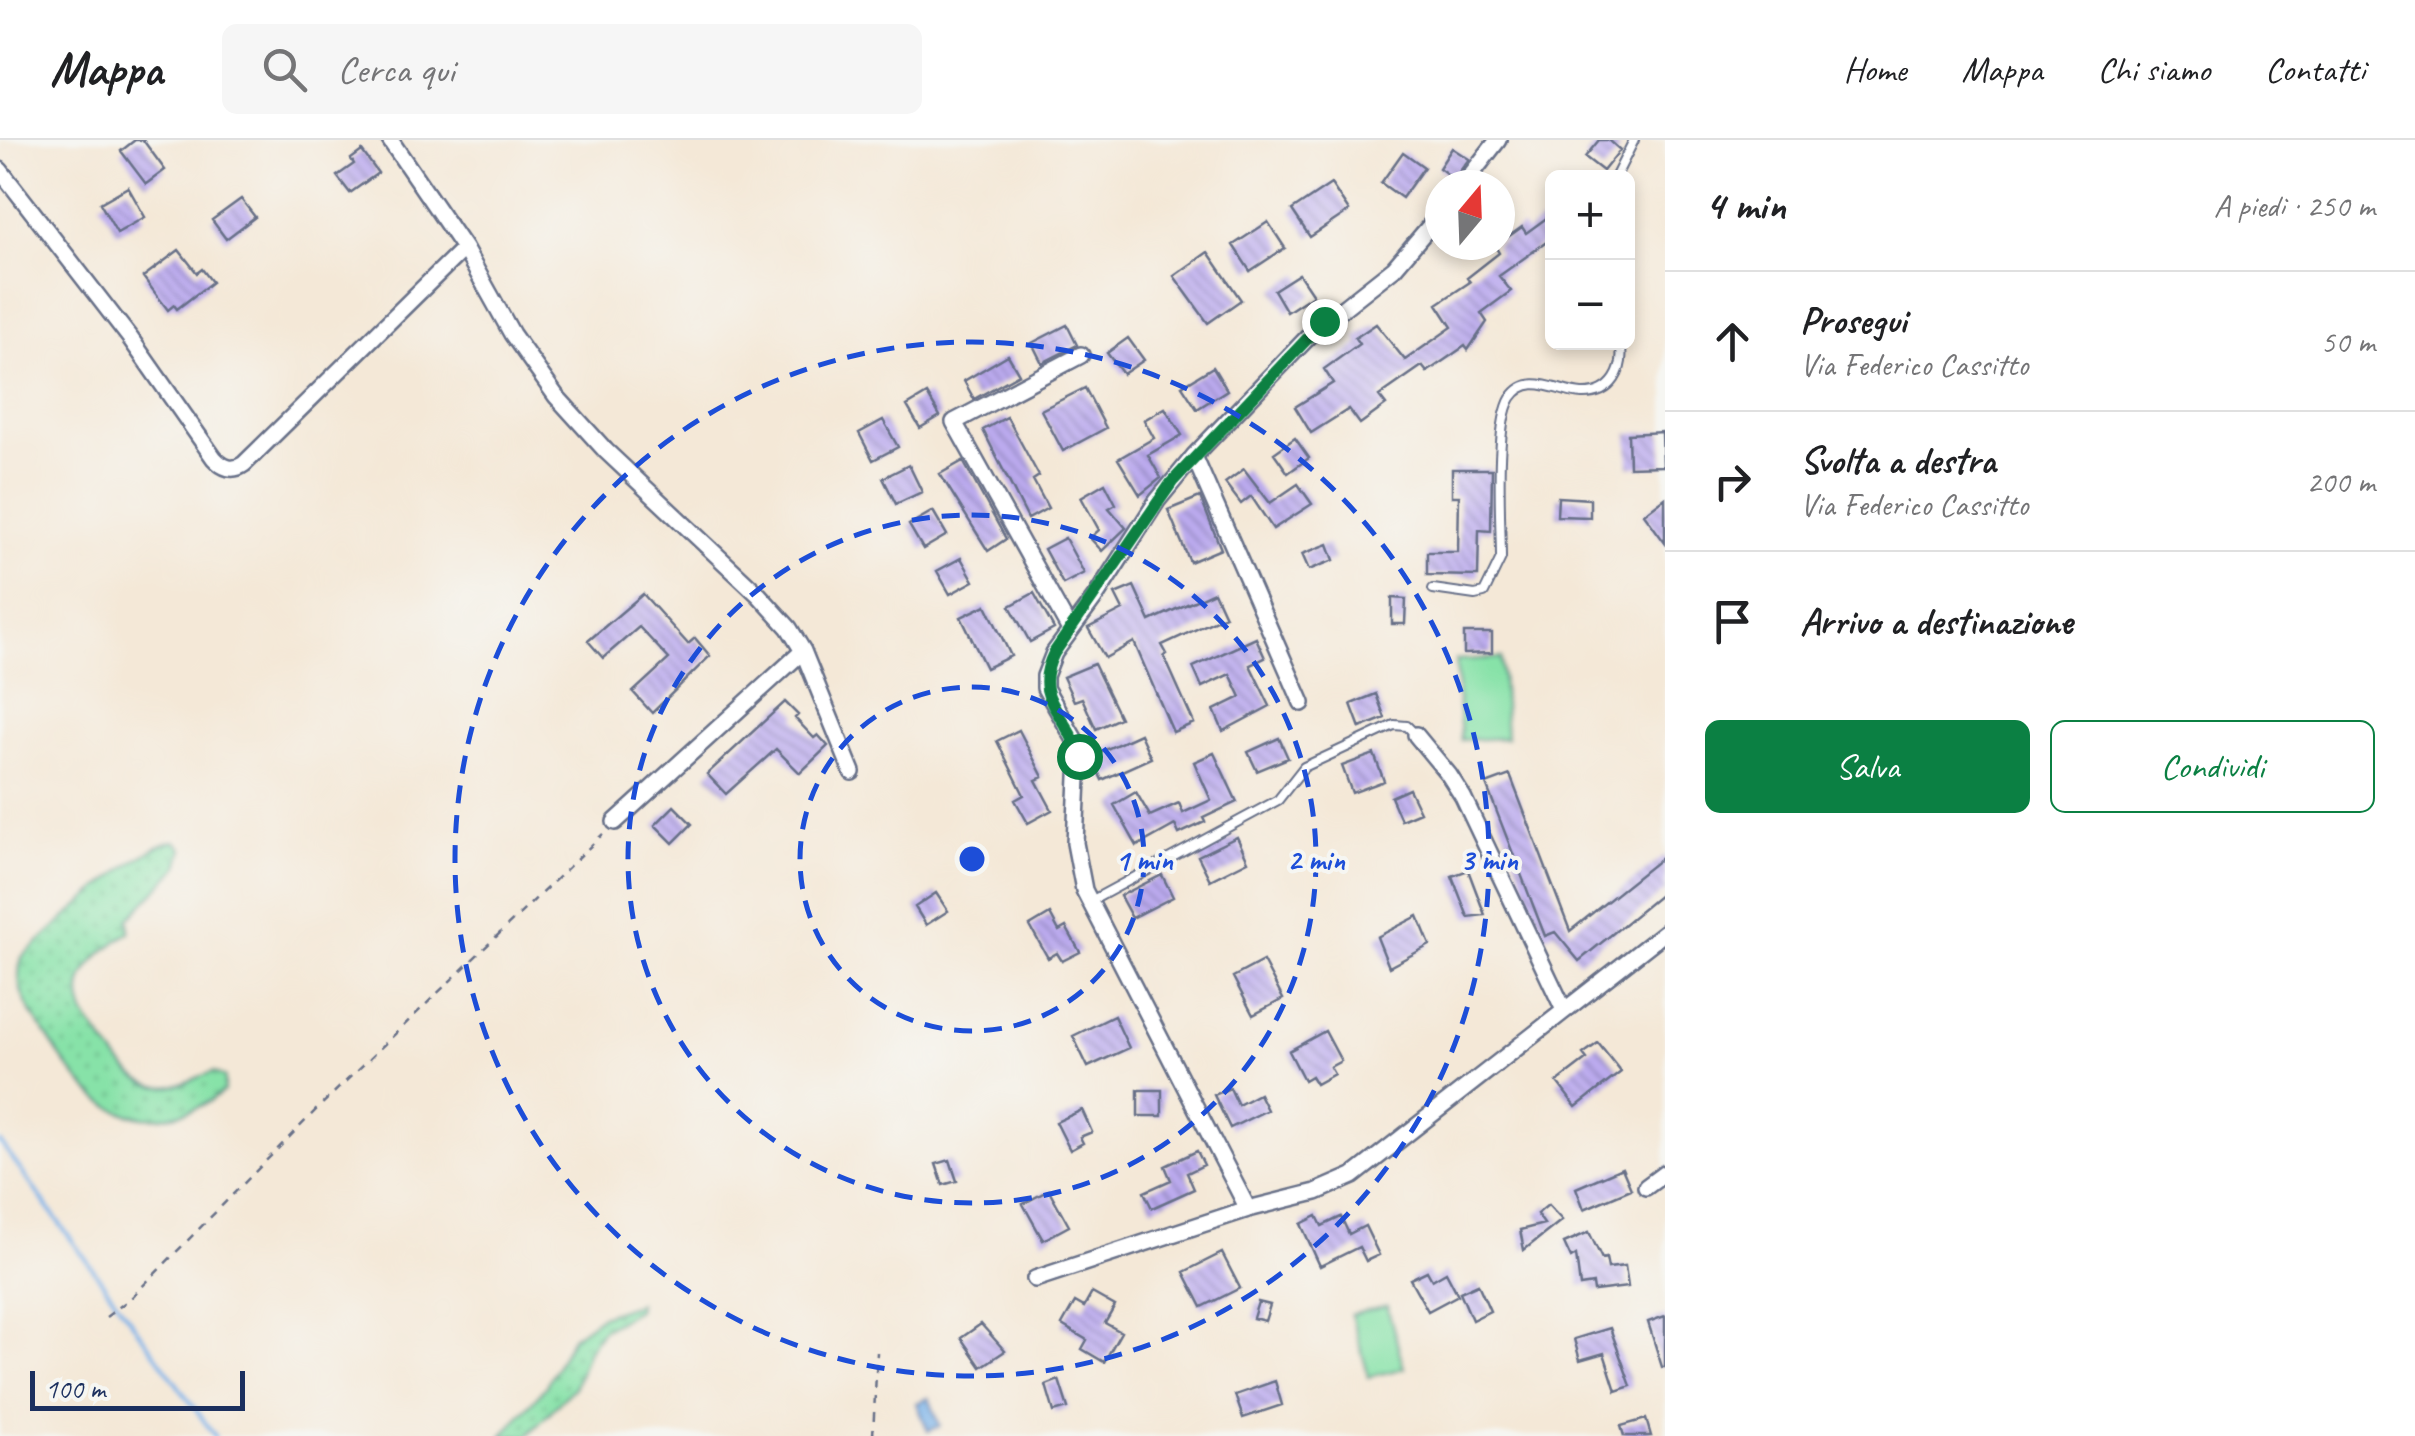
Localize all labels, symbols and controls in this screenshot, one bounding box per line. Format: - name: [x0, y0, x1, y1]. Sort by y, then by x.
- search box: [222, 24, 922, 114]
- text: Mappa: [50, 39, 162, 99]
- icon: search: [257, 42, 312, 97]
- text: Cerca qui: [337, 46, 455, 93]
- text: Home: [1843, 47, 1906, 92]
- text: Mappa: [1961, 47, 2042, 92]
- text: Chi siamo: [2097, 47, 2210, 92]
- text: Contatti: [2265, 47, 2365, 92]
- north arrow: [1425, 170, 1515, 260]
- map controls: [1545, 170, 1635, 350]
- button: +: [1545, 170, 1635, 260]
- text: 4 min: [1705, 179, 1785, 232]
- text: A piedi · 250 m: [2214, 185, 2375, 226]
- button: −: [1545, 260, 1635, 350]
- text: Prosegui: [1800, 297, 1907, 344]
- route end: [1302, 299, 1348, 345]
- icon: ahead: [1705, 314, 1760, 369]
- text: 50 m: [2321, 321, 2375, 362]
- text: Via Federico Cassitto: [1800, 344, 2028, 385]
- text: Svolta a destra: [1800, 437, 1996, 484]
- icon: right: [1705, 454, 1760, 509]
- text: 200 m: [2306, 461, 2375, 502]
- text: Via Federico Cassitto: [1800, 484, 2028, 525]
- icon: arrive: [1705, 594, 1760, 649]
- text: Arrivo a destinazione: [1800, 598, 2072, 645]
- button: Salva: [1705, 720, 2030, 813]
- button: Condividi: [2050, 720, 2375, 813]
- route start: [1057, 734, 1103, 780]
- centre of rings: [954, 841, 990, 877]
- text: 1 min: [1115, 841, 1174, 879]
- text: 2 min: [1287, 841, 1346, 879]
- text: 3 min: [1460, 841, 1519, 879]
- scale bar: [30, 1366, 245, 1410]
- text: 100 m: [45, 1371, 105, 1406]

